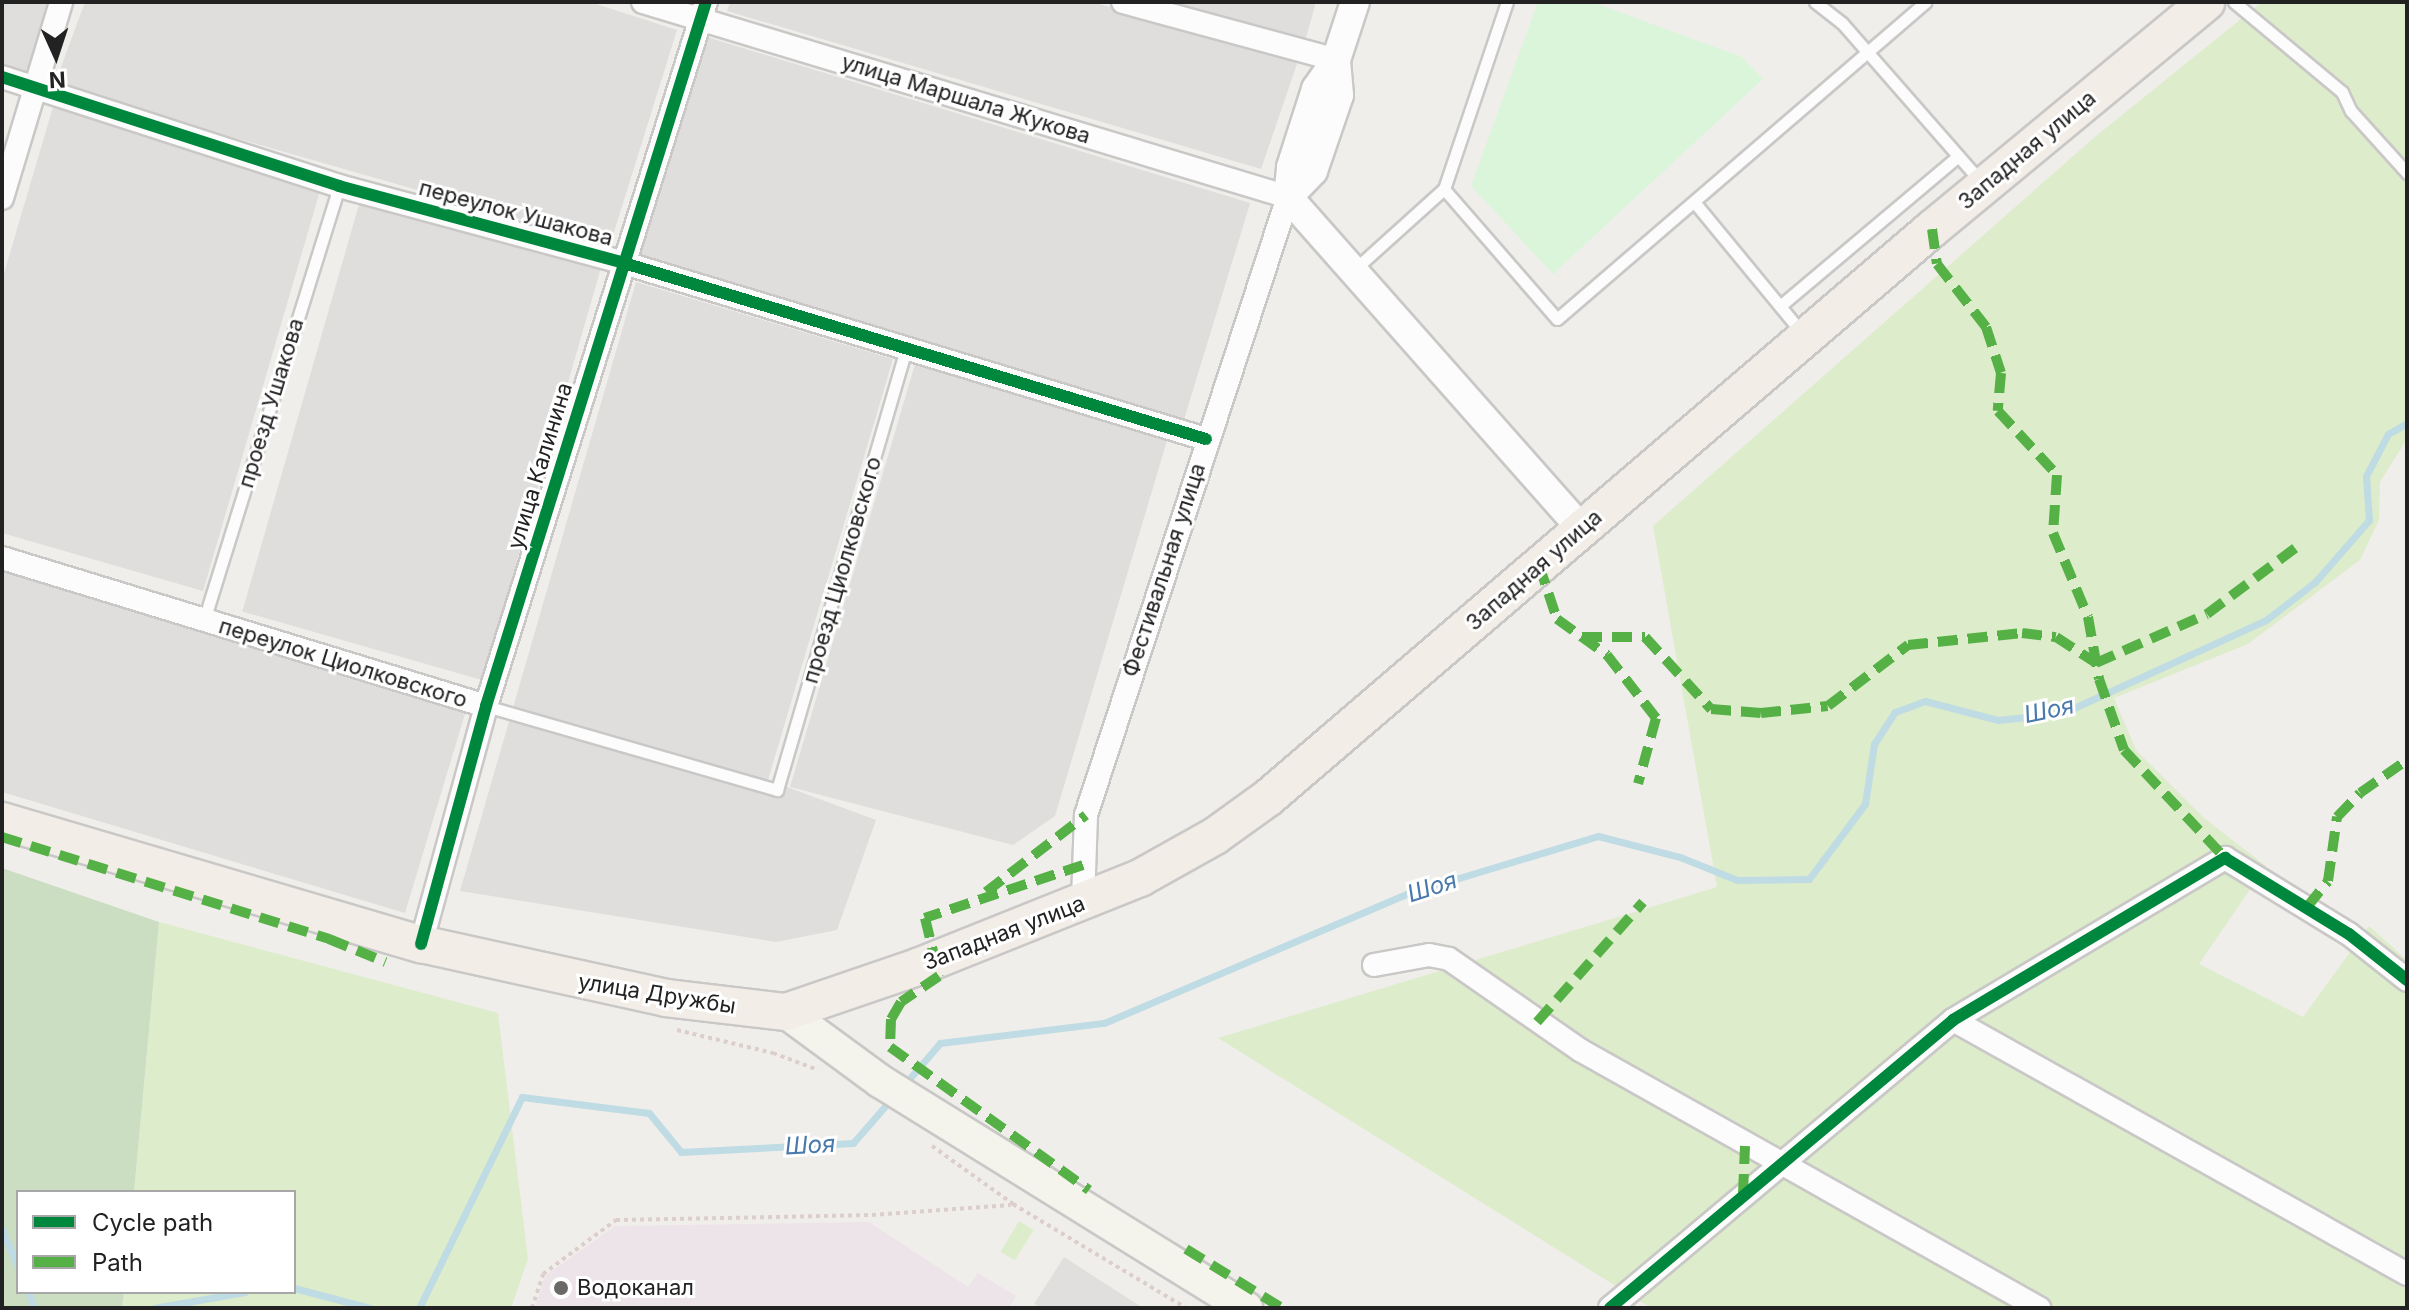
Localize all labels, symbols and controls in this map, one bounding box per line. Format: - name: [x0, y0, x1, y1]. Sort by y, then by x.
- north arrow: [16, 16, 96, 96]
- street label: улица Маршала Жукова: [838, 49, 1094, 149]
- text: N: [48, 67, 66, 93]
- street label: Западная улица: [1953, 85, 2101, 215]
- street label: переулок Ушакова: [416, 174, 616, 252]
- street label: проезд Ушакова: [233, 315, 309, 491]
- street label: улица Калинина: [502, 379, 578, 553]
- street label: проезд Циолковского: [797, 454, 887, 686]
- street label: Фестивальная улица: [1117, 460, 1211, 680]
- street label: Западная улица: [1461, 504, 1607, 636]
- street label: переулок Циолковского: [216, 613, 470, 713]
- water label: Шоя: [2021, 691, 2077, 729]
- water label: Шоя: [1403, 865, 1461, 909]
- street label: Западная улица: [919, 890, 1089, 976]
- street label: улица Дружбы: [576, 969, 738, 1019]
- water label: Шоя: [784, 1129, 836, 1161]
- legend: [16, 1190, 296, 1294]
- text: Cycle path: [92, 1208, 213, 1237]
- text: Path: [92, 1248, 143, 1277]
- place label: Водоканал: [577, 1275, 694, 1301]
- marker: Водоканал: [552, 1279, 570, 1297]

